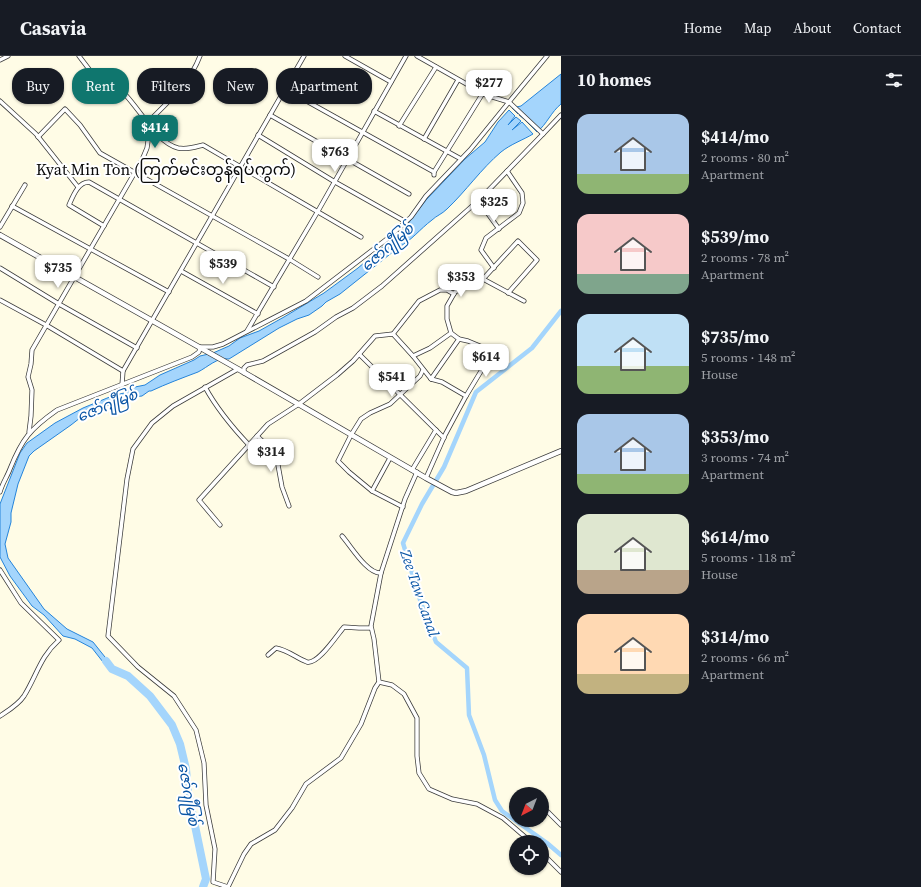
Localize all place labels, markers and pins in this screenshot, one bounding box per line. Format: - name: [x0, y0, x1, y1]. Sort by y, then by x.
- pin: $277: [465, 70, 513, 104]
- pin: $414: [131, 115, 179, 149]
- pin: $763: [311, 139, 359, 173]
- pin: $325: [470, 189, 518, 223]
- pin: $539: [199, 251, 247, 285]
- pin: $735: [34, 255, 82, 289]
- pin: $353: [437, 264, 485, 298]
- pin: $614: [462, 344, 510, 378]
- pin: $541: [368, 364, 416, 398]
- pin: $314: [247, 439, 295, 473]

